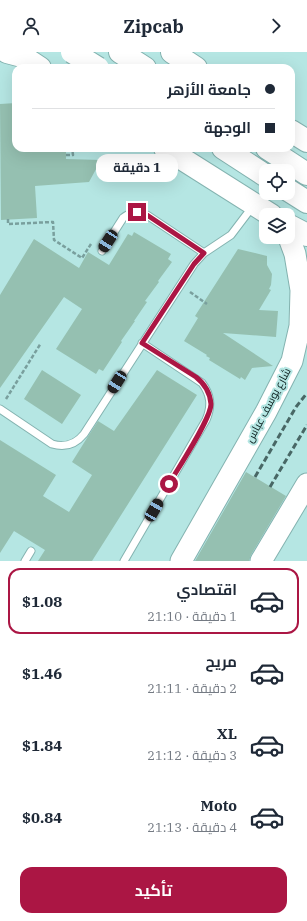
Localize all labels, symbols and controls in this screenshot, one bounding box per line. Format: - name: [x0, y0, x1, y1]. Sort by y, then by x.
- icon: person: [20, 15, 42, 37]
- text: Zipcab: [123, 15, 184, 38]
- icon: forward: [265, 15, 287, 37]
- text: جامعة الأزهر: [167, 80, 251, 99]
- text: الوجهة: [204, 118, 251, 137]
- callout: 1 دقيقة: [96, 154, 178, 182]
- text: 1 دقيقة: [113, 159, 161, 176]
- map controls: [259, 164, 295, 244]
- button: locate: [259, 164, 295, 200]
- route end: [128, 203, 146, 221]
- button: layers: [259, 208, 295, 244]
- car: [96, 228, 120, 254]
- street label: شارع يوسف عباس: [242, 365, 294, 445]
- car: [106, 369, 128, 395]
- route start: [160, 475, 178, 493]
- car: [143, 497, 165, 523]
- text: اقتصادي: [177, 580, 237, 599]
- icon: car: [249, 583, 285, 619]
- text: $1.08: [22, 592, 62, 611]
- text: 1 دقيقة · 21:10: [147, 608, 237, 625]
- text: مريح: [205, 652, 237, 671]
- icon: car: [249, 655, 285, 691]
- text: $1.46: [22, 664, 62, 683]
- text: 2 دقيقة · 21:11: [147, 680, 237, 697]
- text: XL: [217, 724, 237, 743]
- icon: car: [249, 727, 285, 763]
- text: $1.84: [22, 736, 62, 755]
- text: 3 دقيقة · 21:12: [147, 747, 237, 764]
- text: Moto: [201, 796, 237, 815]
- icon: car: [249, 799, 285, 835]
- text: $0.84: [22, 808, 62, 827]
- text: 4 دقيقة · 21:13: [147, 819, 237, 836]
- button: تأكيد: [20, 867, 287, 913]

